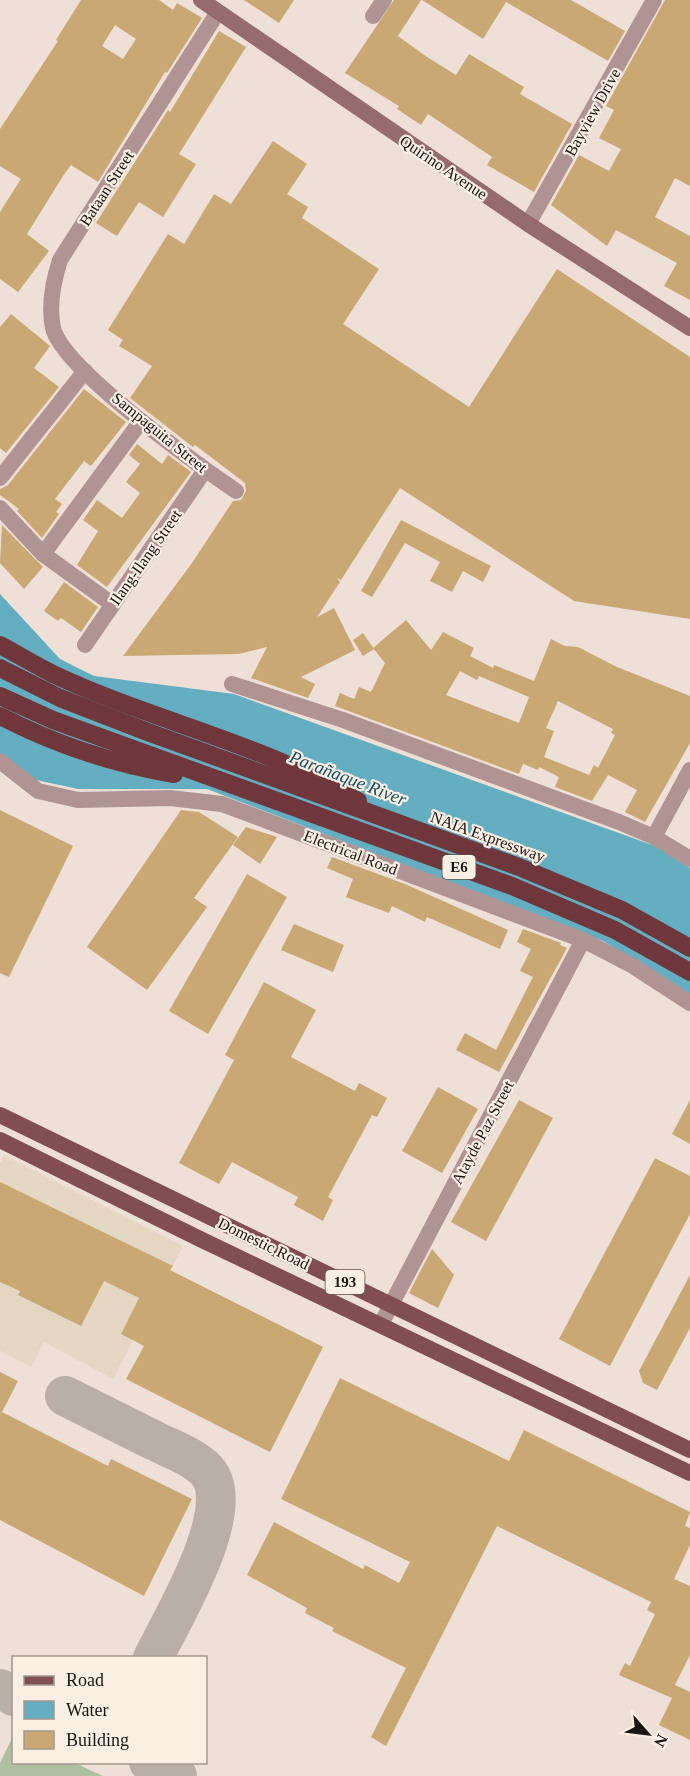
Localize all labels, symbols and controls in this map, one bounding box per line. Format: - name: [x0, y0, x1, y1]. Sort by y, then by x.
- street label: Bayview Drive: [561, 66, 624, 159]
- street label: Quirino Avenue: [397, 132, 491, 203]
- street label: Bataan Street: [76, 147, 137, 229]
- street label: Sampaguita Street: [108, 389, 211, 477]
- street label: Ilang-Ilang Street: [106, 506, 186, 609]
- water label: Parañaque River: [286, 746, 410, 810]
- street label: NAIA Expressway: [428, 808, 547, 866]
- street label: Electrical Road: [302, 827, 400, 878]
- road number: E6: [442, 855, 476, 879]
- street label: Atayde Paz Street: [448, 1077, 518, 1187]
- street label: Domestic Road: [216, 1214, 312, 1273]
- road number: 193: [326, 1270, 364, 1294]
- legend: [12, 1656, 207, 1764]
- text: Road: [66, 1670, 104, 1690]
- text: Water: [66, 1700, 109, 1720]
- north arrow: [618, 1704, 678, 1764]
- text: Building: [66, 1730, 129, 1750]
- text: N: [650, 1732, 671, 1750]

